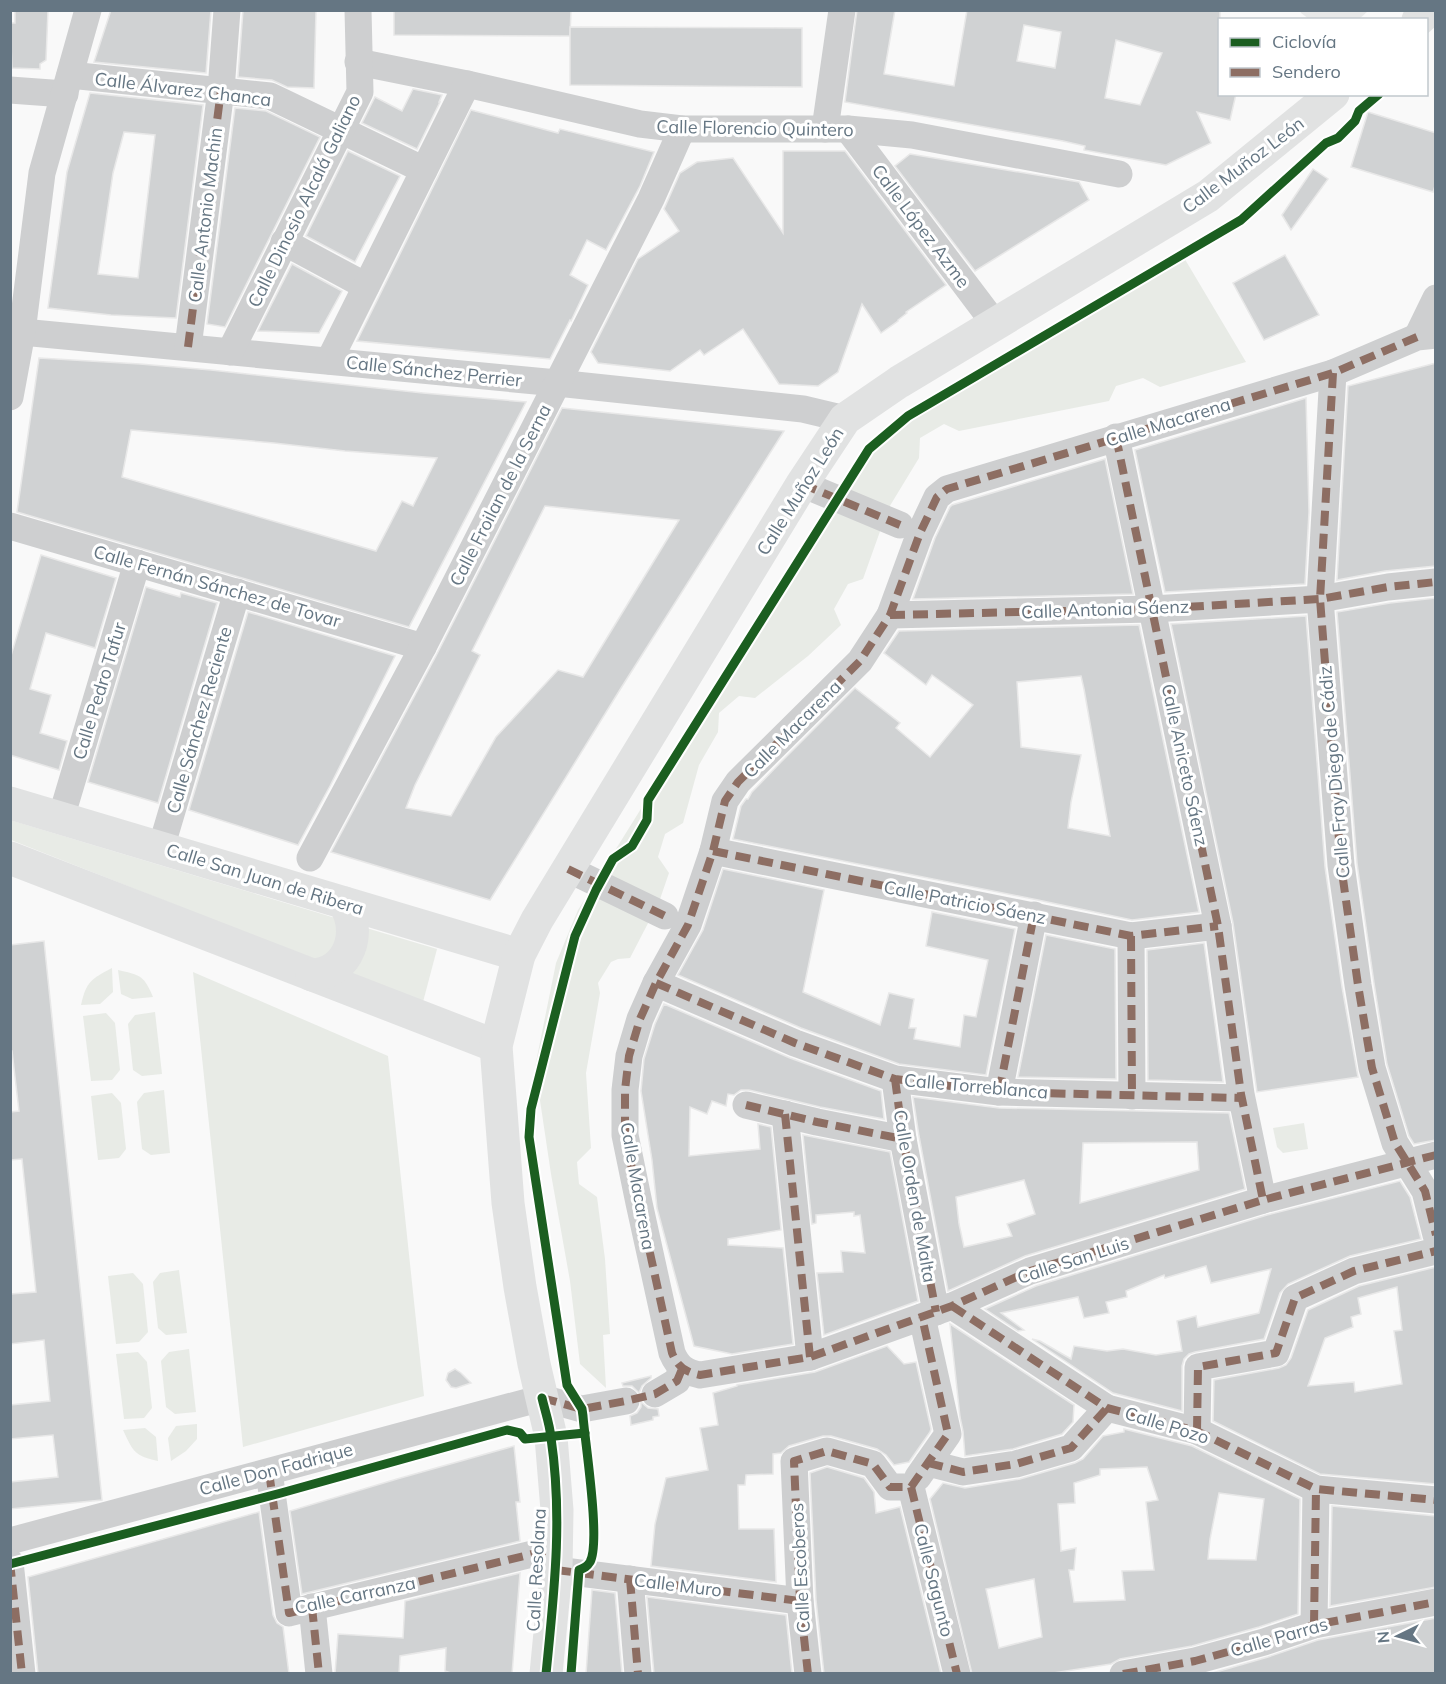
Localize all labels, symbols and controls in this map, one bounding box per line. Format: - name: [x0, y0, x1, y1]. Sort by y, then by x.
- legend: [1218, 18, 1428, 96]
- text: Ciclovía: [1272, 30, 1337, 53]
- text: Sendero: [1272, 60, 1341, 83]
- street label: Calle Álvarez Chanca: [93, 67, 273, 111]
- street label: Calle Dinosio Alcalá Galiano: [242, 91, 366, 311]
- street label: Calle Muñoz León: [1177, 112, 1309, 218]
- street label: Calle Florencio Quintero: [656, 115, 854, 141]
- street label: Calle Antonio Machin: [183, 126, 227, 304]
- street label: Calle López Azme: [867, 160, 975, 292]
- street label: Calle Sánchez Perrier: [345, 350, 523, 392]
- street label: Calle Macarena: [1103, 392, 1233, 452]
- street label: Calle Froilan de la Serna: [444, 400, 556, 590]
- street label: Calle Muñoz León: [751, 423, 849, 559]
- street label: Calle Fernán Sánchez de Tovar: [91, 540, 344, 632]
- street label: Calle Antonia Sáenz: [1021, 595, 1189, 623]
- street label: Calle Pedro Tafur: [67, 619, 131, 762]
- street label: Calle Sánchez Reciente: [161, 624, 237, 816]
- street label: Calle Fray Diego de Cádiz: [1313, 665, 1355, 879]
- street label: Calle Macarena: [738, 675, 846, 783]
- street label: Calle Aniceto Sáenz: [1157, 682, 1213, 848]
- street label: Calle San Juan de Ribera: [163, 838, 367, 920]
- street label: Calle Patricio Sáenz: [882, 875, 1048, 929]
- street label: Calle Torreblanca: [903, 1068, 1049, 1104]
- street label: Calle Orden de Malta: [888, 1108, 942, 1284]
- street label: Calle Macarena: [615, 1120, 661, 1252]
- street label: Calle San Luis: [1014, 1231, 1132, 1289]
- street label: Calle Pozo: [1122, 1401, 1212, 1449]
- street label: Calle Don Fadrique: [197, 1437, 355, 1501]
- street label: Calle Escoberos: [785, 1502, 815, 1634]
- street label: Calle Resolana: [521, 1508, 551, 1632]
- street label: Calle Sagunto: [909, 1521, 959, 1639]
- street label: Calle Muro: [633, 1568, 723, 1602]
- street label: Calle Carranza: [292, 1571, 418, 1619]
- north arrow: [1368, 1606, 1428, 1666]
- street label: Calle Parras: [1227, 1612, 1331, 1662]
- text: N: [1373, 1630, 1394, 1644]

